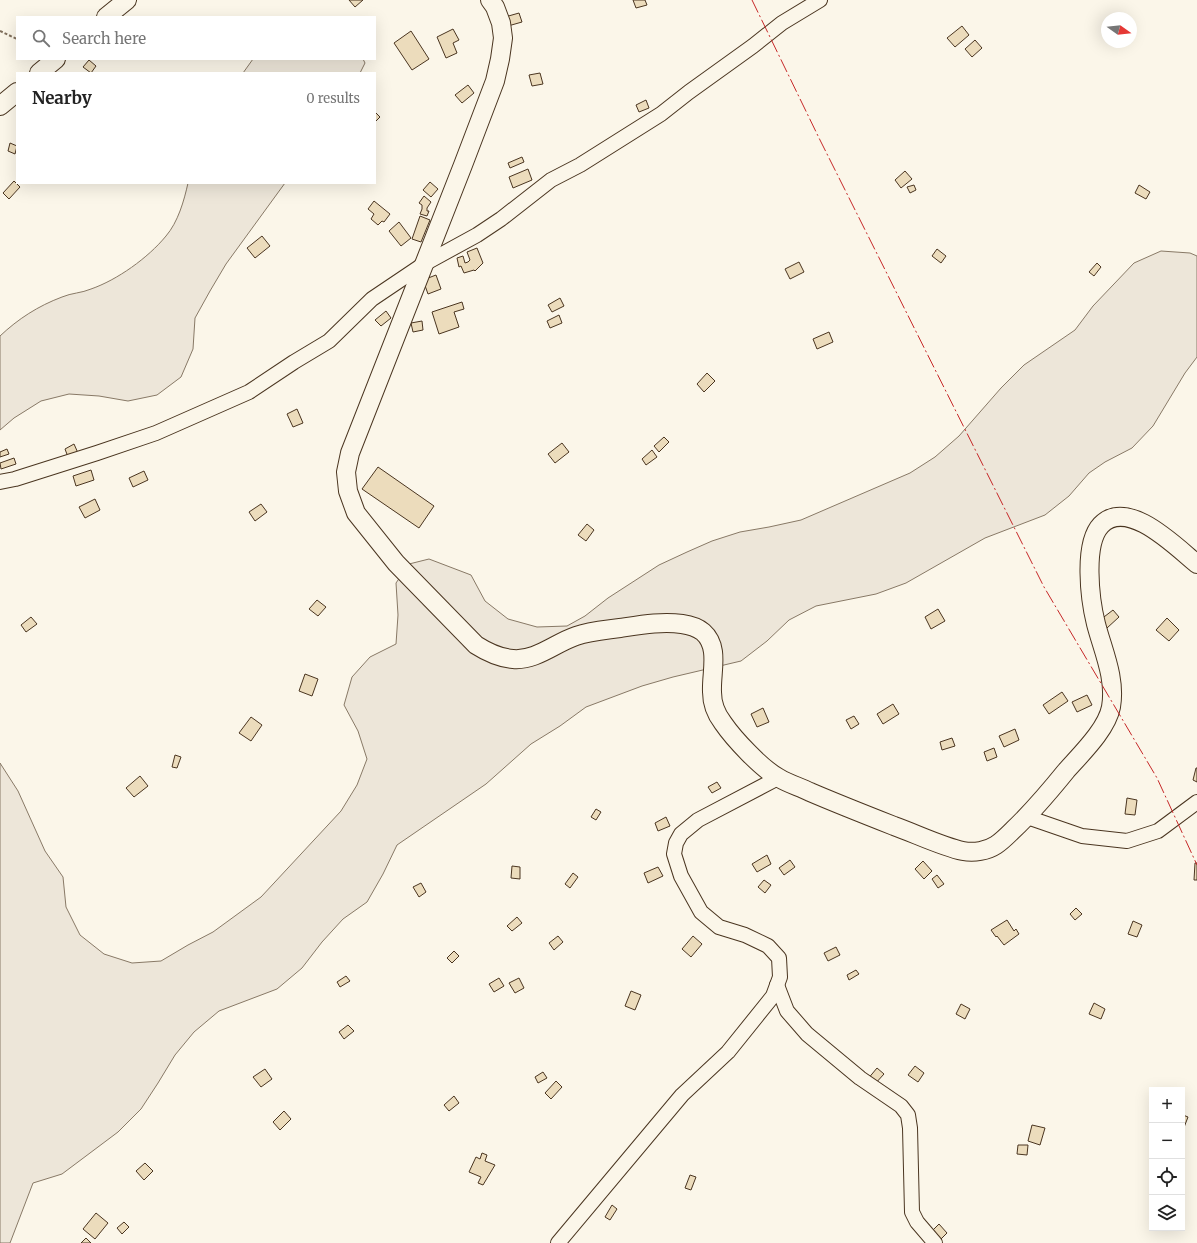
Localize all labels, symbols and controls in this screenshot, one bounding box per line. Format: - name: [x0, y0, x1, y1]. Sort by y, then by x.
- north arrow: [1101, 12, 1137, 48]
- search box: [16, 16, 376, 60]
- icon: search: [30, 27, 52, 49]
- text: Search here: [62, 29, 146, 48]
- text: Nearby: [32, 87, 92, 109]
- text: 0 results: [306, 90, 360, 107]
- map controls: [1149, 1087, 1185, 1231]
- button: +: [1149, 1087, 1185, 1123]
- button: −: [1149, 1123, 1185, 1159]
- button: locate: [1149, 1159, 1185, 1195]
- button: layers: [1149, 1195, 1185, 1231]

